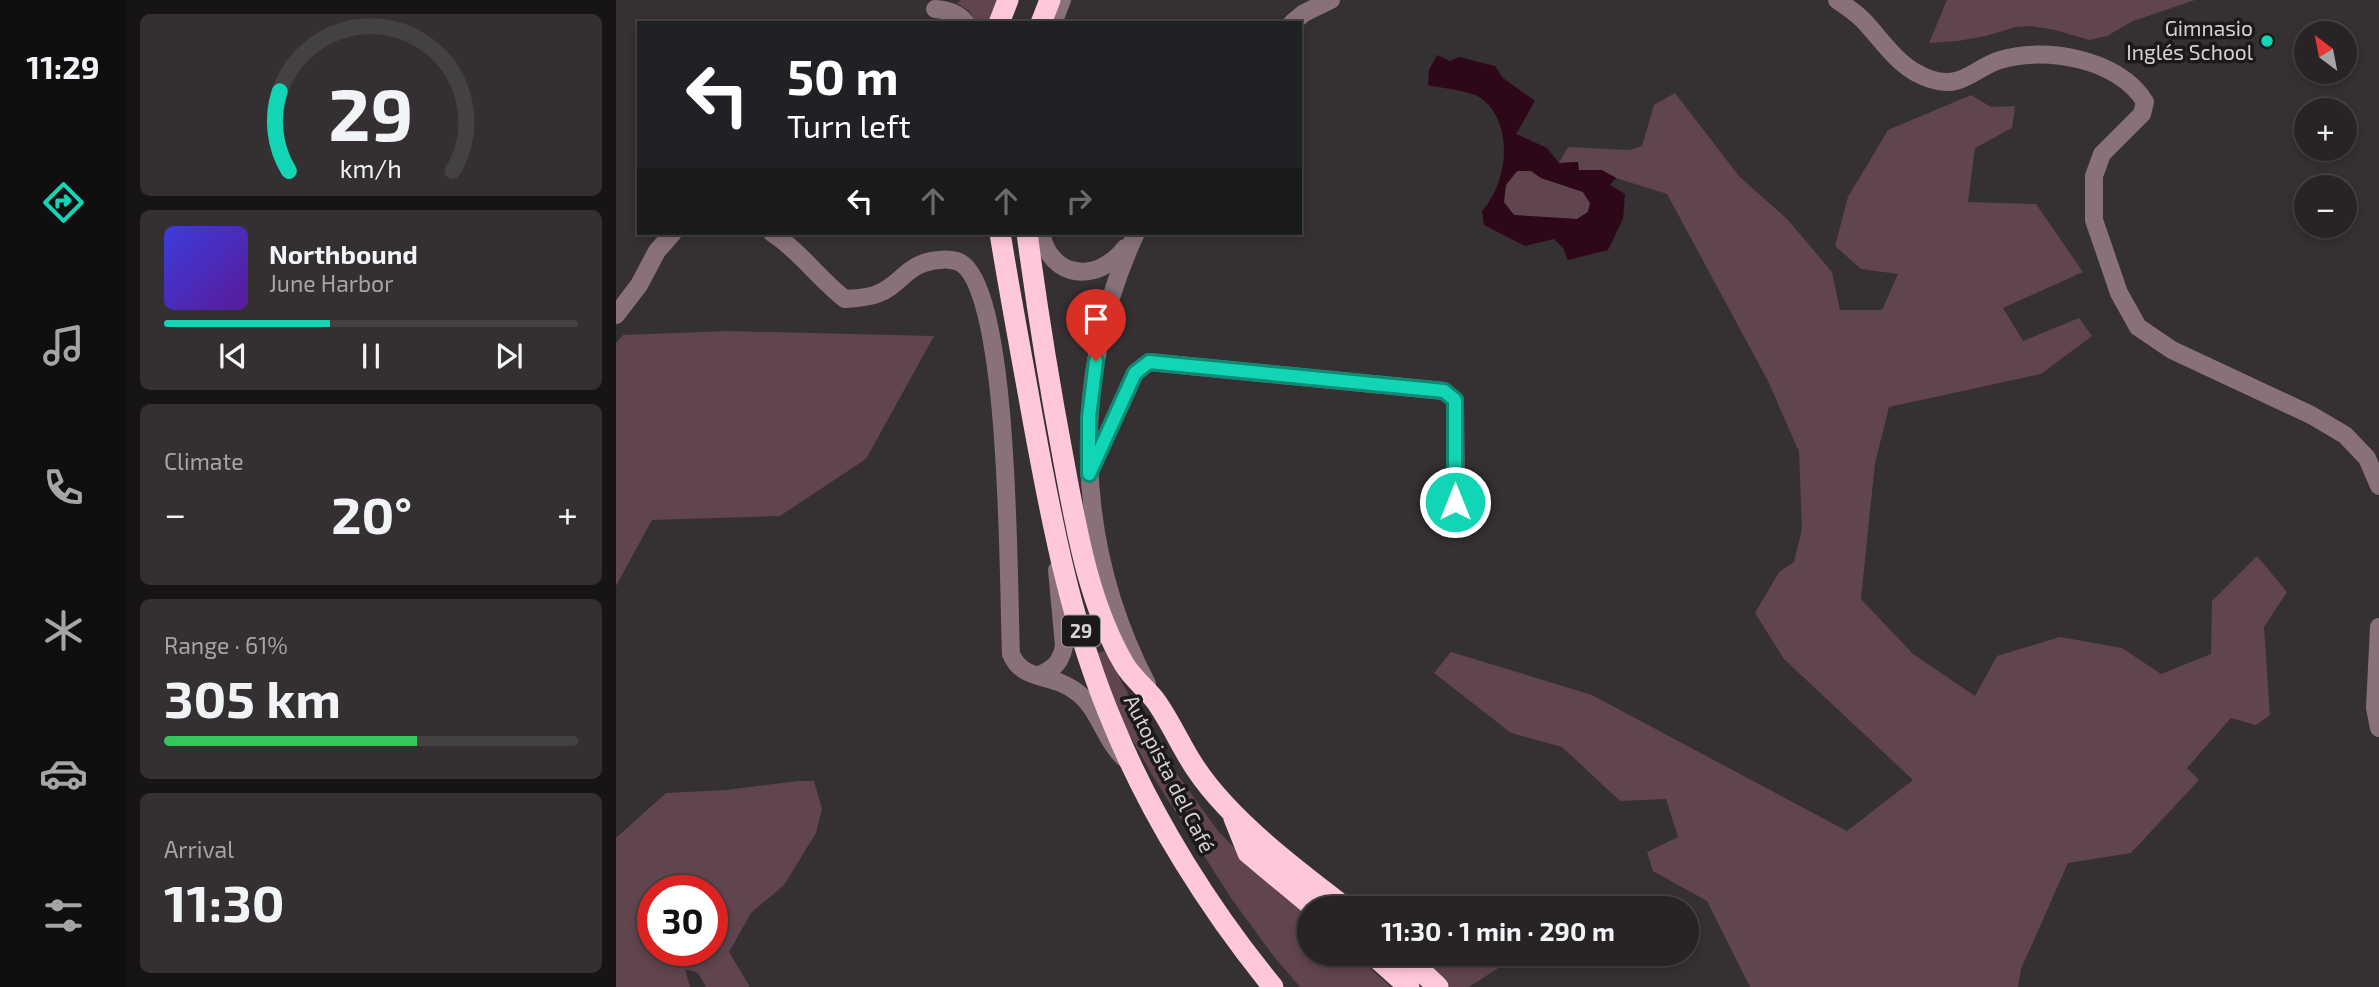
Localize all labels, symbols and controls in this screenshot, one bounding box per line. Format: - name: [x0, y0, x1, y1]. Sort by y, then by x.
- place label: Gimnasio Inglés School: [2126, 15, 2254, 64]
- north arrow: [2294, 21, 2357, 84]
- map controls: [2294, 21, 2357, 238]
- marker: Gimnasio Inglés School: [2259, 33, 2275, 49]
- text: 50 m: [787, 46, 899, 105]
- text: 11:29: [26, 47, 100, 85]
- icon: left: [672, 49, 763, 140]
- text: 29: [328, 68, 414, 156]
- button: +: [2294, 98, 2357, 161]
- text: Turn left: [787, 106, 911, 144]
- text: km/h: [340, 153, 402, 183]
- button: −: [2294, 175, 2357, 238]
- icon: directions: [39, 178, 88, 227]
- icon: left: [841, 182, 879, 220]
- icon: ahead: [914, 182, 952, 220]
- icon: ahead: [987, 182, 1025, 220]
- icon: right: [1060, 182, 1098, 220]
- text: Northbound: [269, 238, 418, 269]
- text: June Harbor: [269, 269, 393, 297]
- pin: [1066, 289, 1126, 361]
- icon: arrive: [1077, 300, 1115, 338]
- icon: music: [39, 321, 88, 370]
- icon: previous: [214, 337, 252, 375]
- icon: pause: [352, 337, 390, 375]
- icon: next: [490, 337, 528, 375]
- text: Climate: [164, 447, 244, 475]
- icon: phone: [39, 463, 88, 512]
- position arrow: [1418, 465, 1492, 539]
- text: 20°: [331, 482, 412, 544]
- text: −: [164, 490, 186, 536]
- text: +: [557, 490, 578, 536]
- icon: climate: [39, 606, 88, 655]
- road number: 29: [1062, 616, 1100, 646]
- text: Range · 61%: [164, 631, 288, 659]
- text: 305 km: [164, 666, 341, 728]
- street label: Autopista del Café: [1120, 690, 1221, 856]
- icon: car: [39, 749, 88, 798]
- text: Arrival: [164, 835, 234, 863]
- text: 11:30: [164, 870, 285, 932]
- speed limit sign: 30: [637, 875, 728, 966]
- icon: filters: [39, 891, 88, 940]
- text: 11:30 · 1 min · 290 m: [1381, 915, 1615, 946]

